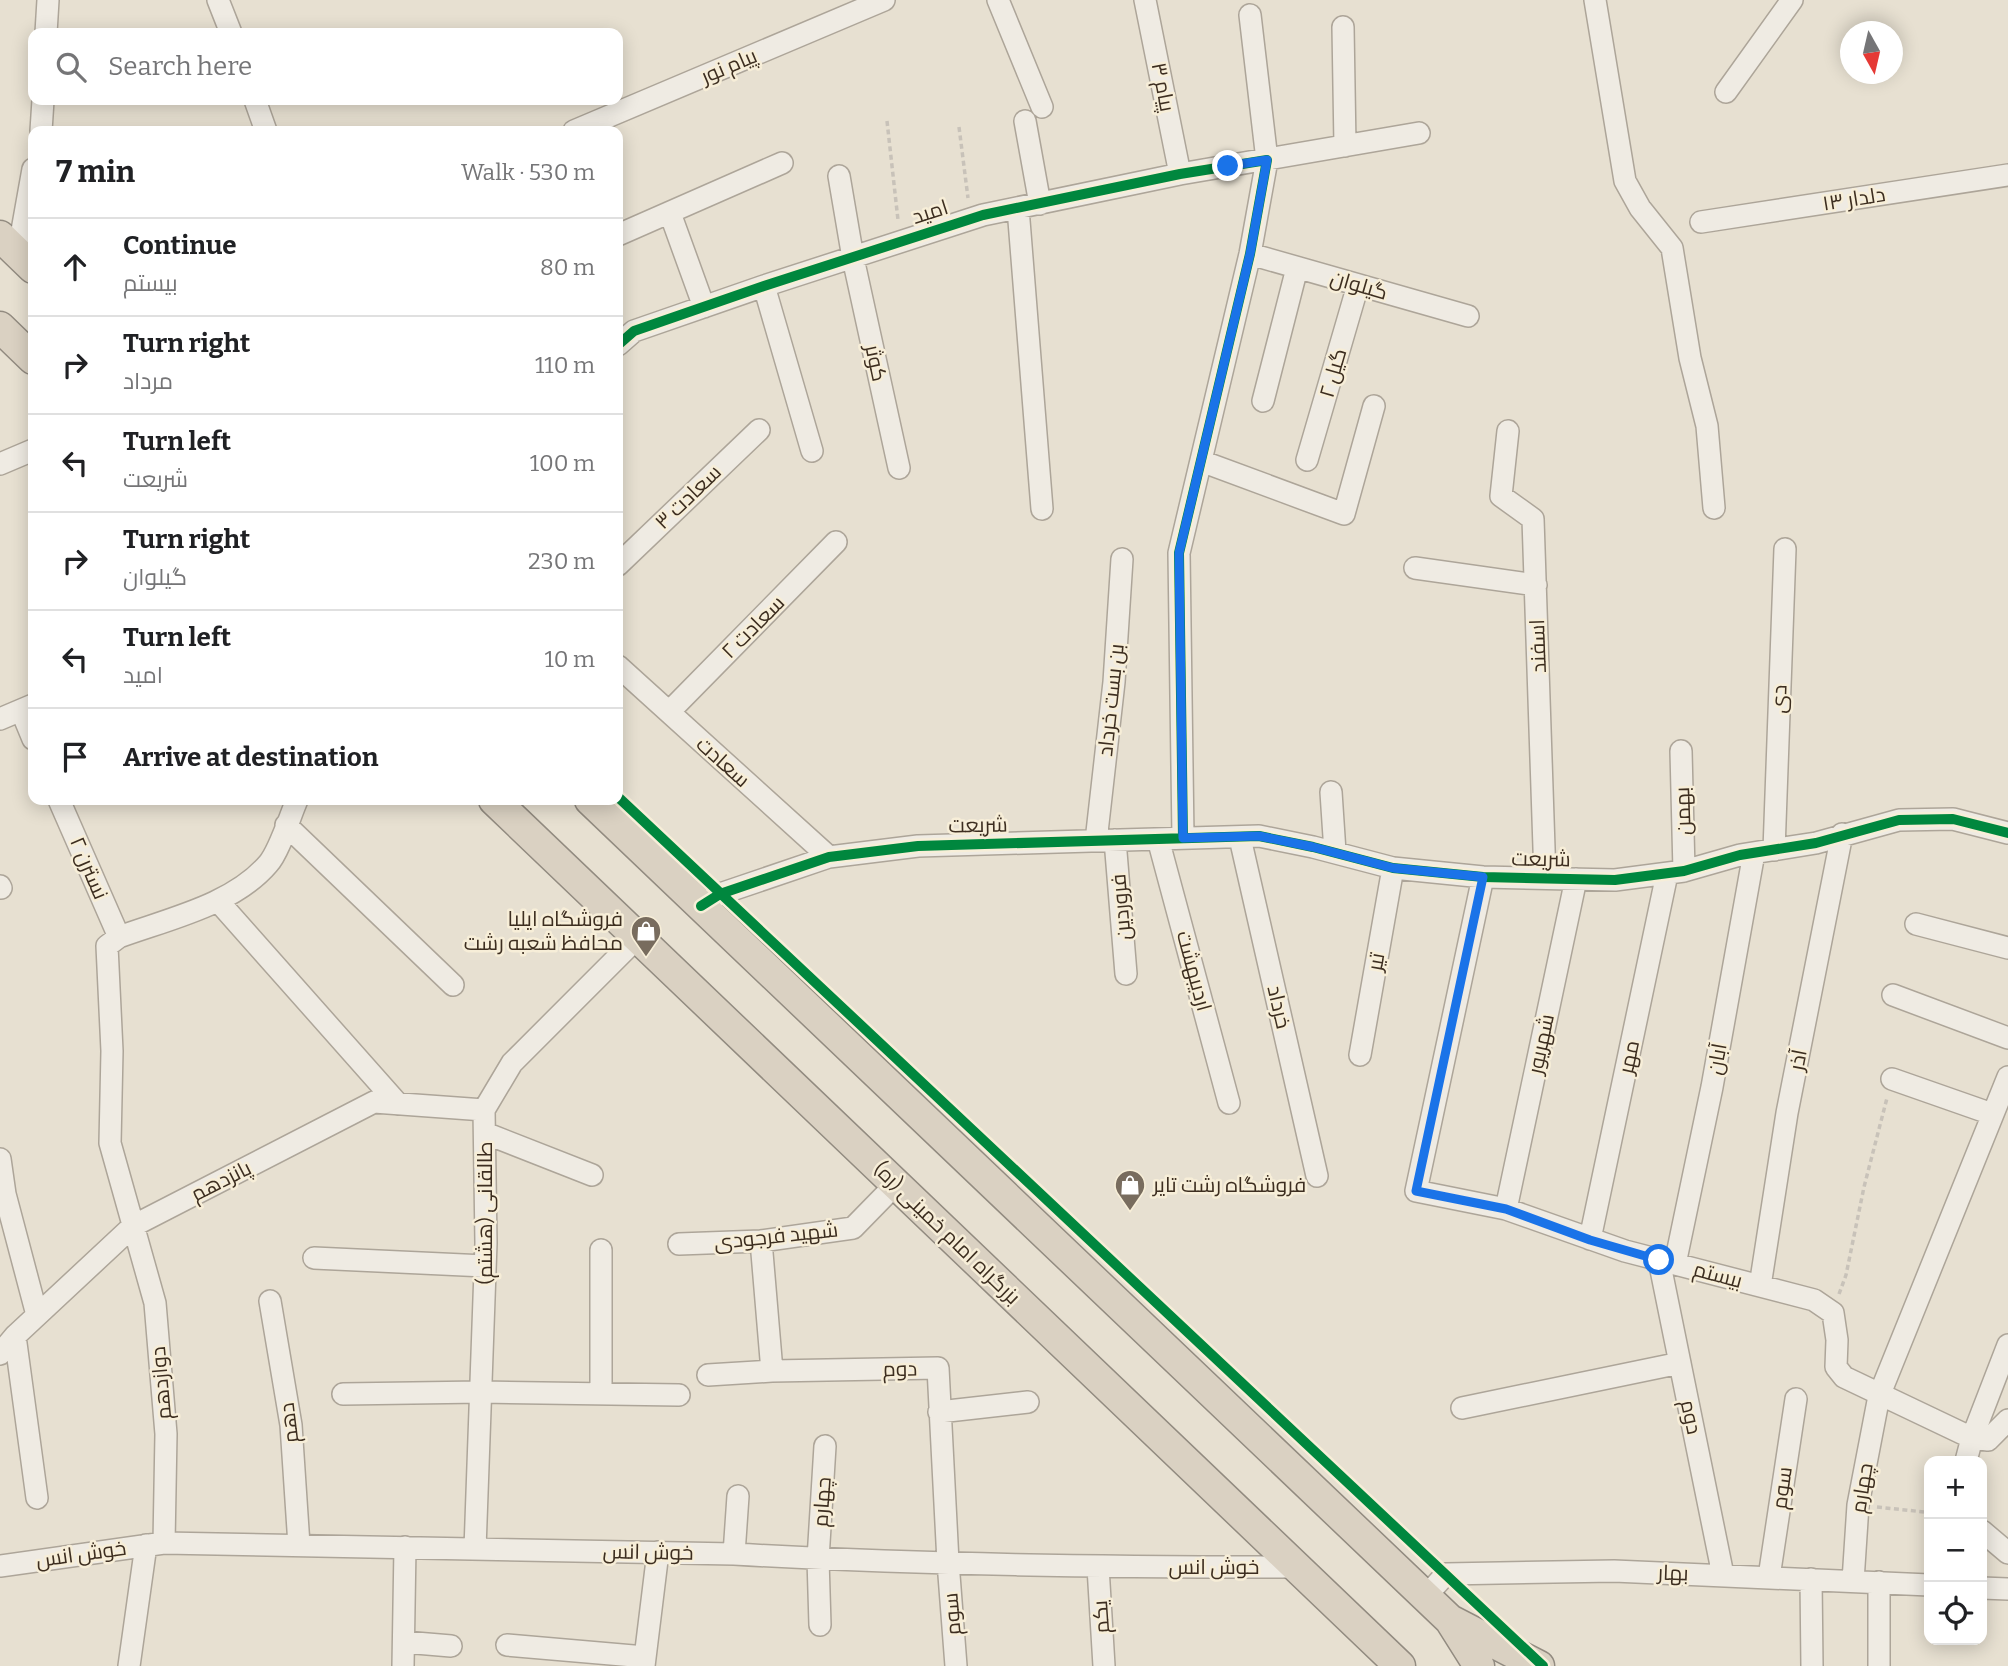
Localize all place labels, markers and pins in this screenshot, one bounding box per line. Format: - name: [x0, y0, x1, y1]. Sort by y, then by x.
- place label: فروشگاه ایلیا محافظ شعبه رشت: [464, 906, 623, 956]
- shop icon: فروشگاه ایلیا محافظ شعبه رشت: [629, 914, 663, 958]
- shop icon: فروشگاه رشت تاير: [1113, 1168, 1147, 1212]
- place label: فروشگاه رشت تاير: [1152, 1172, 1306, 1198]

